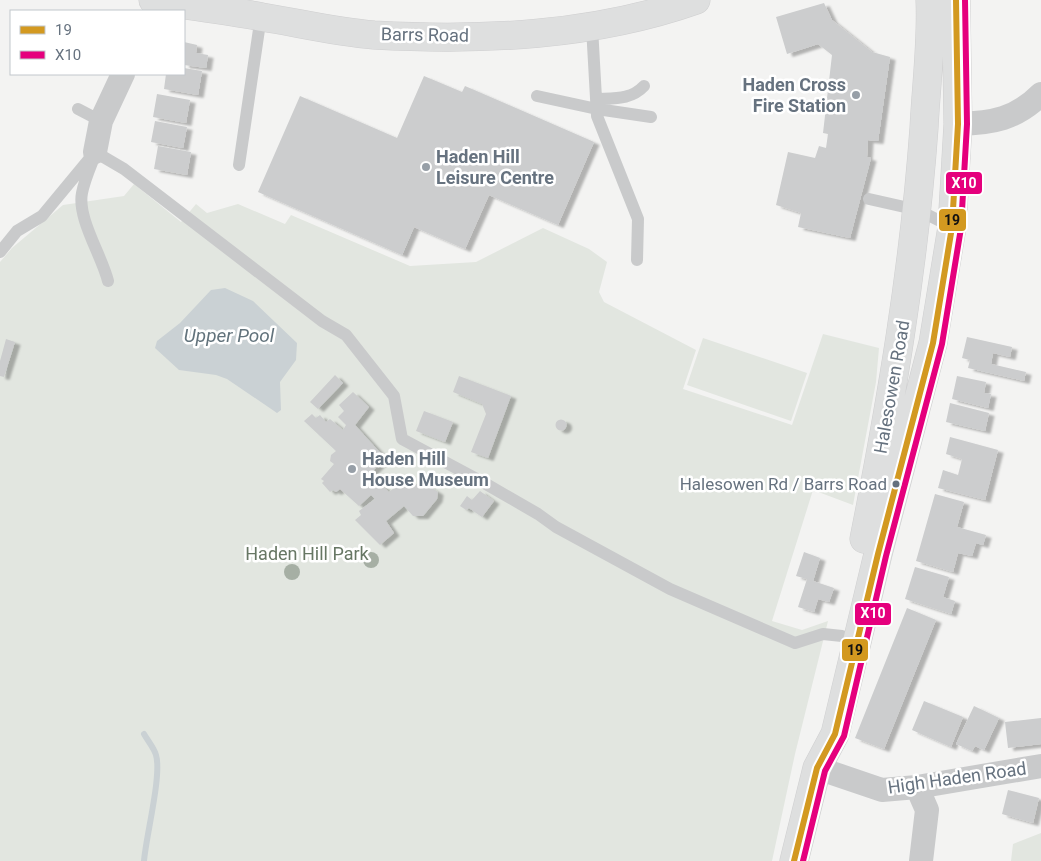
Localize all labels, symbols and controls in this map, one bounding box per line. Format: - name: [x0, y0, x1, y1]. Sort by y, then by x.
- legend: [10, 10, 185, 75]
- text: 19: [55, 21, 72, 39]
- street label: Barrs Road: [381, 23, 469, 46]
- text: X10: [55, 46, 81, 64]
- place label: Haden Cross Fire Station: [742, 74, 846, 116]
- marker: Haden Cross Fire Station: [850, 89, 862, 101]
- place label: Haden Hill Leisure Centre: [436, 146, 554, 188]
- marker: Haden Hill Leisure Centre: [420, 161, 432, 173]
- line badge: X10: [945, 171, 983, 195]
- text: X10: [952, 175, 976, 191]
- line badge: 19: [938, 208, 967, 232]
- text: 19: [944, 212, 960, 228]
- street label: Halesowen Road: [869, 319, 914, 455]
- water label: Upper Pool: [184, 324, 275, 347]
- place label: Haden Hill House Museum: [362, 448, 489, 490]
- marker: Haden Hill House Museum: [346, 463, 358, 475]
- place label: Halesowen Rd / Barrs Road: [680, 474, 887, 494]
- marker: Halesowen Rd / Barrs Road: [891, 479, 901, 489]
- park label: Haden Hill Park: [245, 543, 370, 564]
- line badge: X10: [854, 602, 892, 626]
- text: X10: [861, 605, 885, 621]
- line badge: 19: [841, 638, 869, 662]
- text: 19: [847, 642, 863, 658]
- street label: High Haden Road: [886, 757, 1028, 798]

